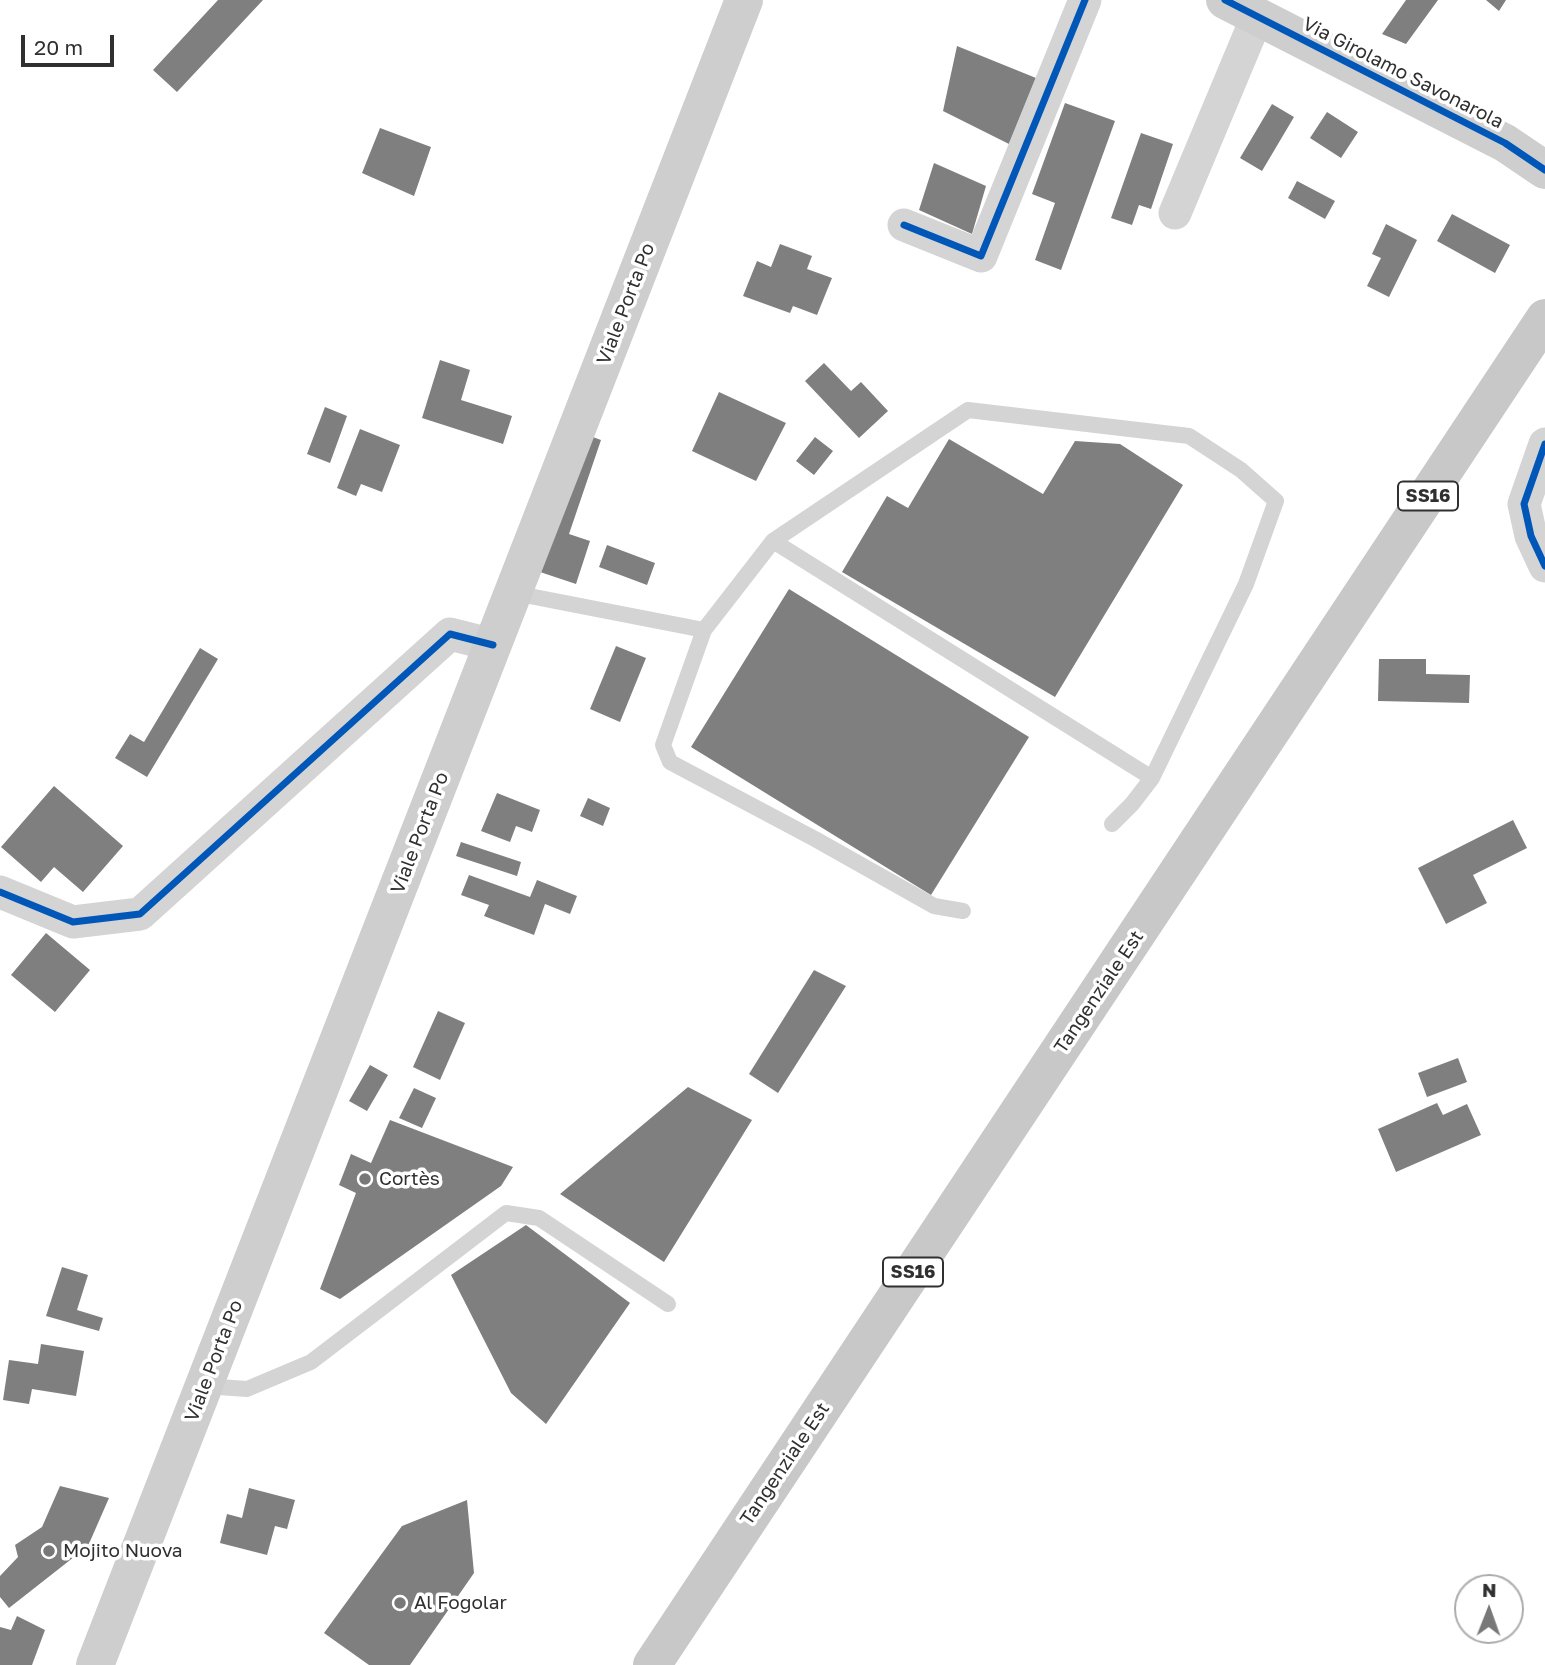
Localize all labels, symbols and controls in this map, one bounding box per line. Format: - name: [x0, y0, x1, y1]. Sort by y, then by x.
- street label: Via Girolamo Savonarola: [1299, 12, 1507, 134]
- scale bar: [24, 21, 117, 65]
- text: 20 m: [34, 34, 83, 60]
- street label: Viale Porta Po: [592, 240, 660, 368]
- road number: SS16: [1398, 482, 1458, 510]
- street label: Viale Porta Po: [386, 769, 454, 897]
- street label: Tangenziale Est: [1049, 926, 1149, 1058]
- place label: Cortès: [379, 1168, 440, 1190]
- marker: Cortès: [357, 1171, 373, 1187]
- road number: SS16: [883, 1258, 943, 1287]
- street label: Viale Porta Po: [180, 1297, 248, 1425]
- street label: Tangenziale Est: [735, 1398, 835, 1530]
- place label: Mojito Nuova: [63, 1540, 182, 1562]
- marker: Mojito Nuova: [41, 1543, 57, 1559]
- north arrow: [1454, 1574, 1524, 1644]
- text: N: [1482, 1578, 1497, 1601]
- place label: Al Fogolar: [414, 1592, 507, 1614]
- marker: Al Fogolar: [392, 1595, 408, 1611]

